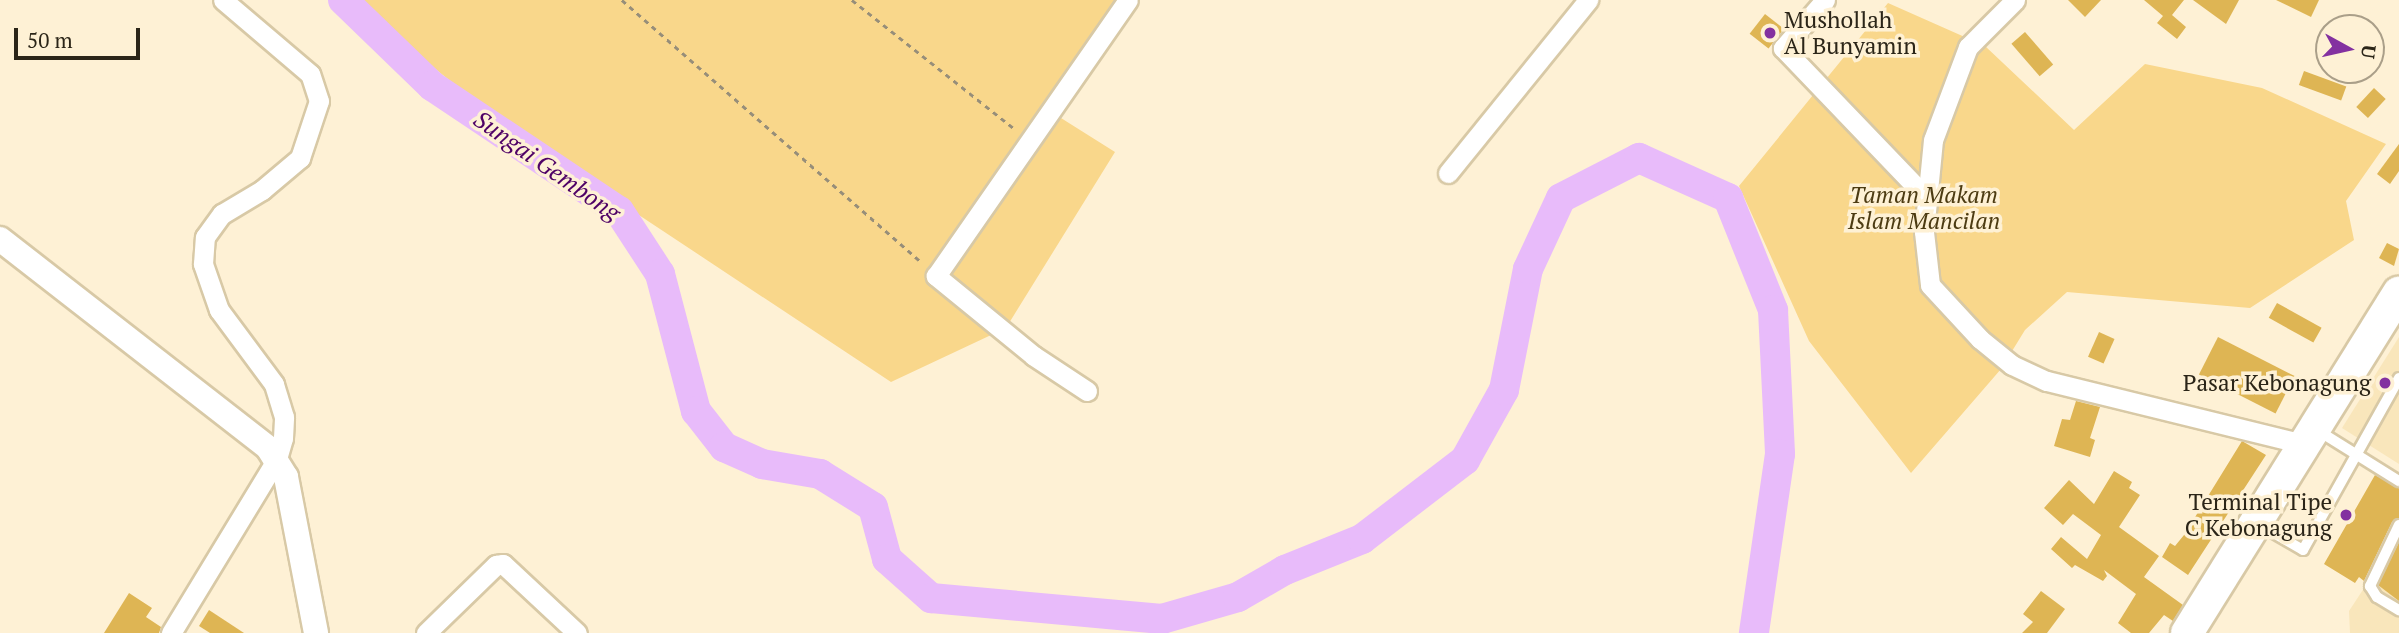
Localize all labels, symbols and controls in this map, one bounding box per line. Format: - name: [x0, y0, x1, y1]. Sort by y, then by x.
- place label: Mushollah Al Bunyamin: [1784, 6, 1917, 60]
- scale bar: [18, 14, 144, 58]
- north arrow: [2315, 14, 2385, 84]
- marker: Mushollah Al Bunyamin: [1762, 25, 1778, 41]
- text: 50 m: [27, 26, 73, 54]
- text: U: [2356, 43, 2383, 60]
- water label: Sungai Gembong: [468, 105, 626, 227]
- park label: Taman Makam Islam Mancilan: [1848, 181, 2000, 235]
- place label: Pasar Kebonagung: [2183, 369, 2371, 397]
- marker: Pasar Kebonagung: [2377, 375, 2393, 391]
- place label: Terminal Tipe C Kebonagung: [2185, 488, 2332, 542]
- marker: Terminal Tipe C Kebonagung: [2338, 507, 2354, 523]

